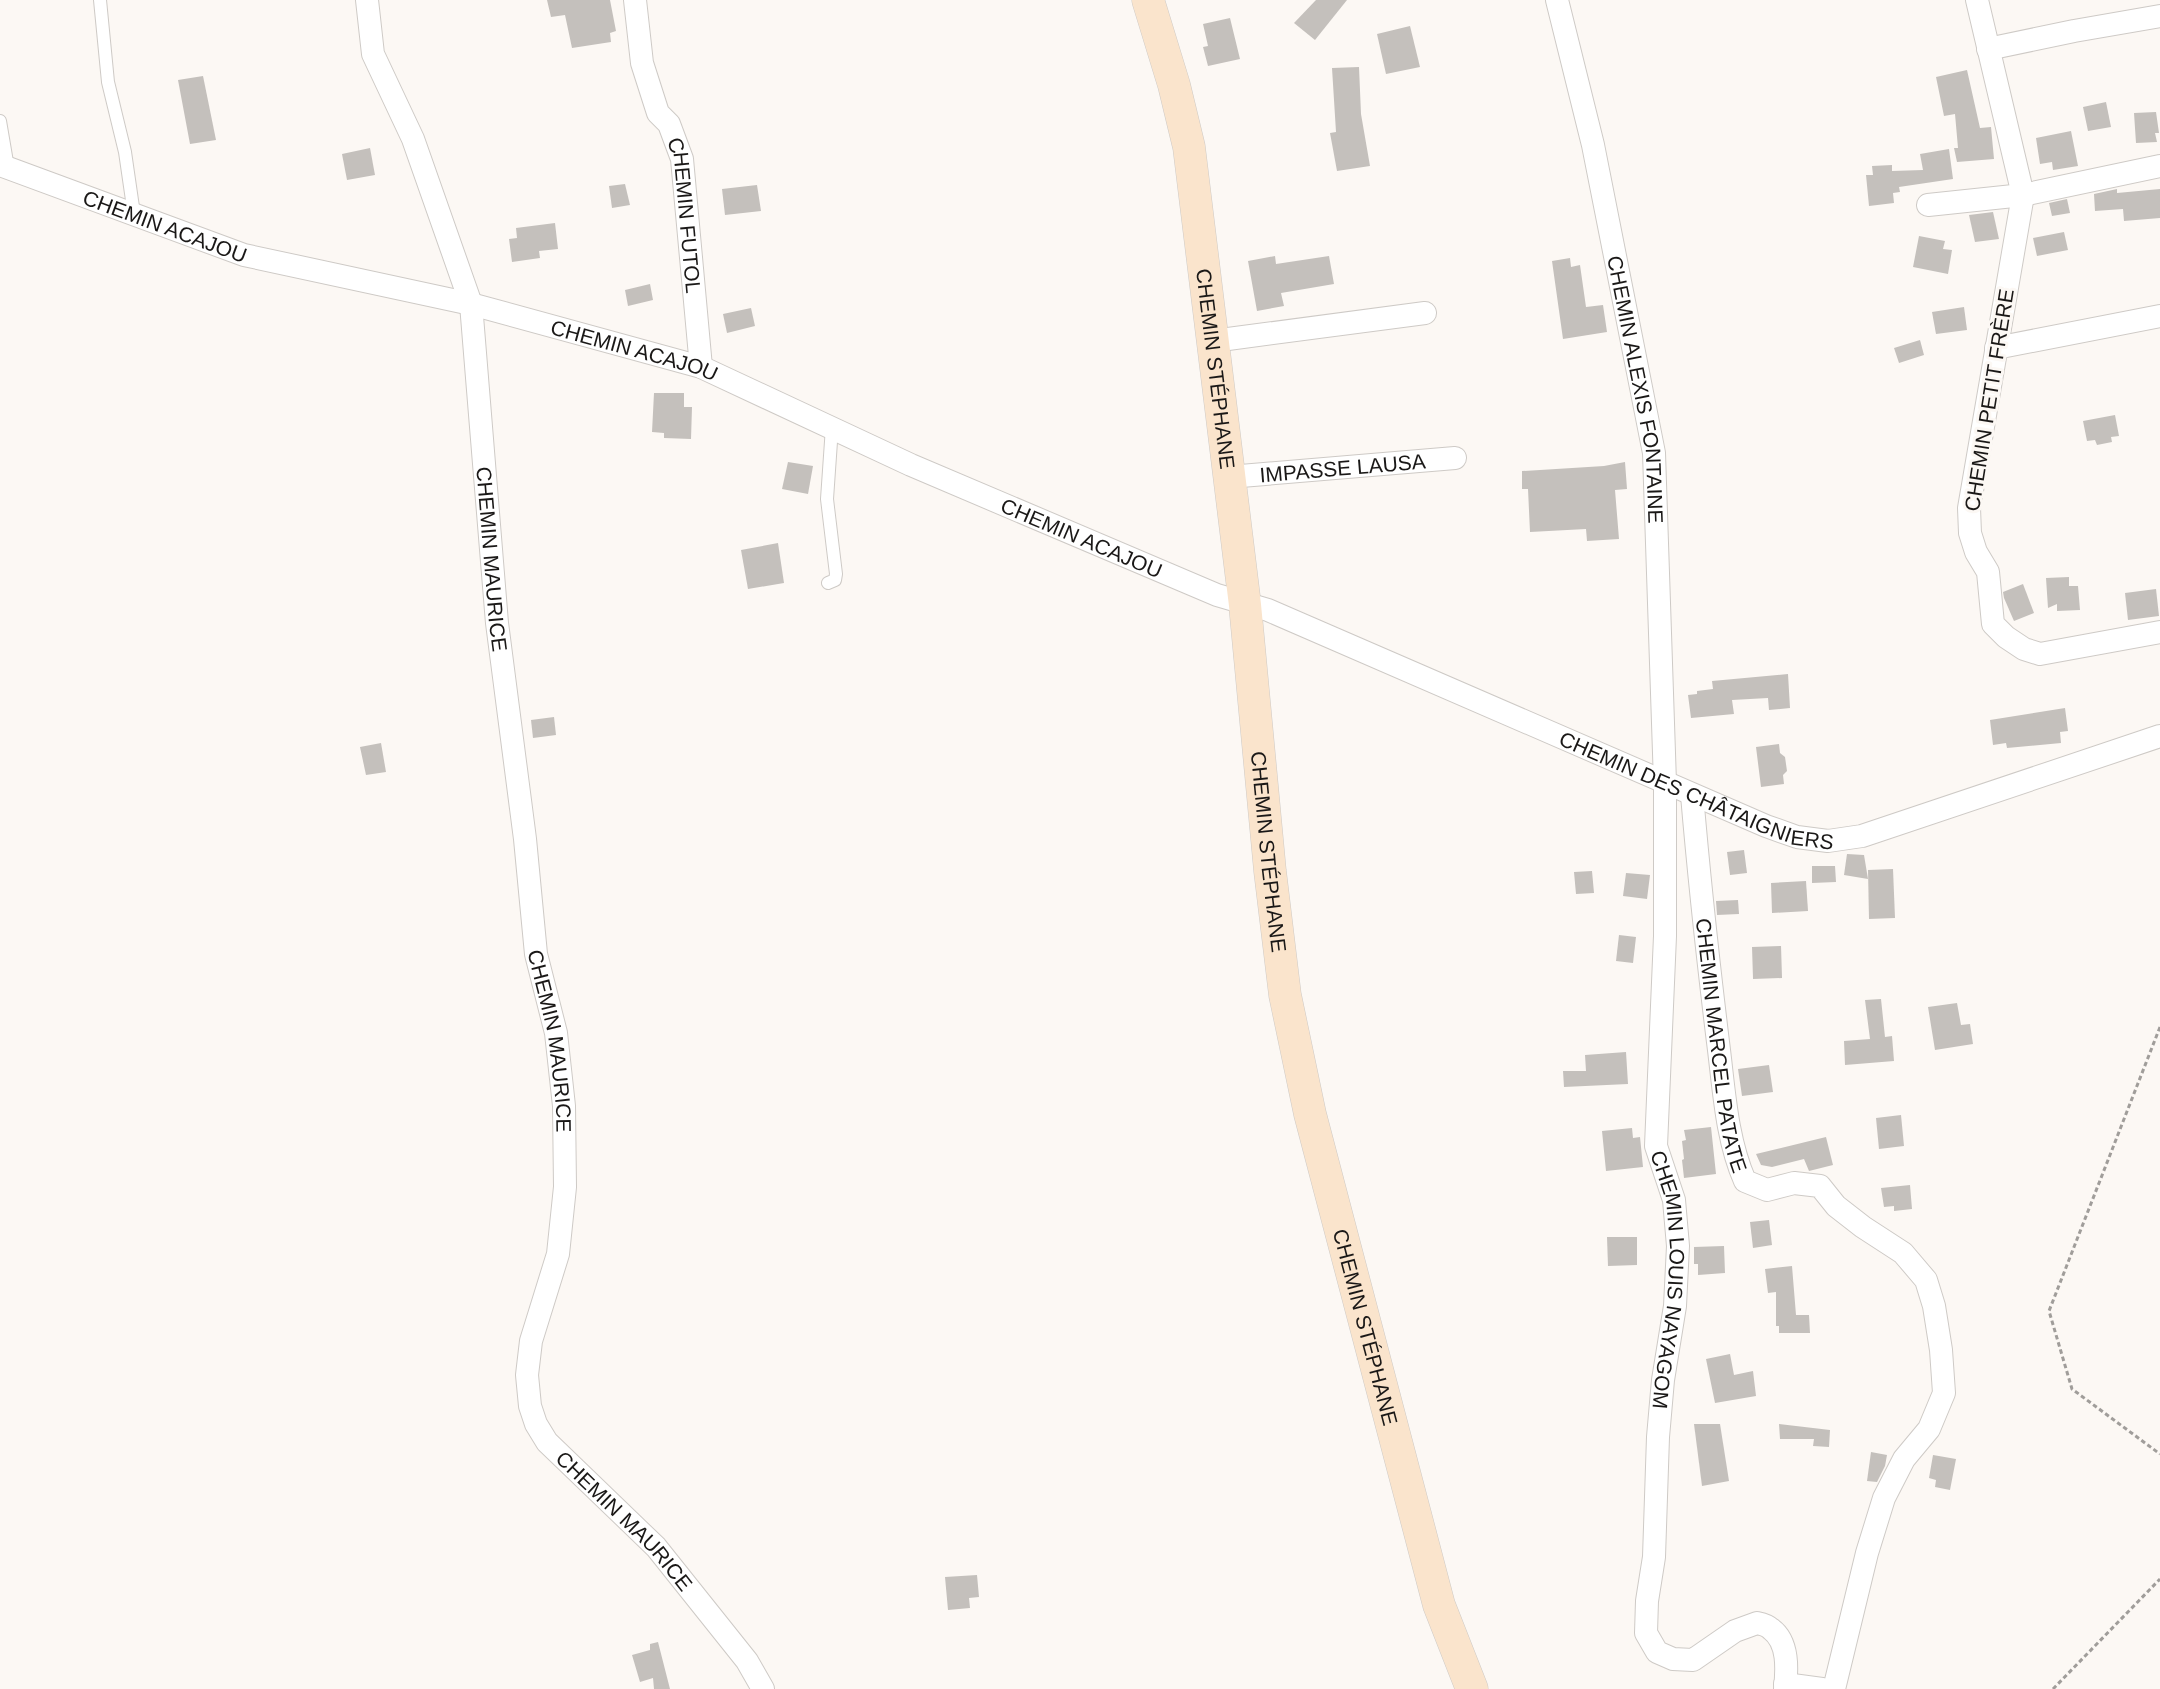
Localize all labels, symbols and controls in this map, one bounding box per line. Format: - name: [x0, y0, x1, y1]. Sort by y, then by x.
- street label: CHEMIN FUTOL: [663, 134, 706, 294]
- street label: CHEMIN ACAJOU: [80, 185, 250, 267]
- street label: CHEMIN ALEXIS FONTAINE: [1604, 253, 1668, 524]
- street label: CHEMIN STÉPHANE: [1192, 267, 1240, 470]
- street label: CHEMIN PETIT FRÈRE: [1960, 287, 2018, 513]
- street label: CHEMIN ACAJOU: [548, 315, 722, 385]
- street label: IMPASSE LAUSA: [1259, 449, 1427, 486]
- street label: CHEMIN MAURICE: [473, 466, 512, 653]
- street label: CHEMIN ACAJOU: [998, 493, 1166, 582]
- street label: CHEMIN DES CHÂTAIGNIERS: [1556, 726, 1835, 853]
- street label: CHEMIN STÉPHANE: [1247, 750, 1291, 954]
- street label: CHEMIN MARCEL PATATE: [1692, 917, 1752, 1175]
- street label: CHEMIN MAURICE: [524, 947, 576, 1132]
- street label: CHEMIN LOUIS NAYAGOM: [1647, 1147, 1690, 1410]
- street label: CHEMIN STÉPHANE: [1329, 1226, 1403, 1428]
- street label: CHEMIN MAURICE: [552, 1446, 697, 1595]

